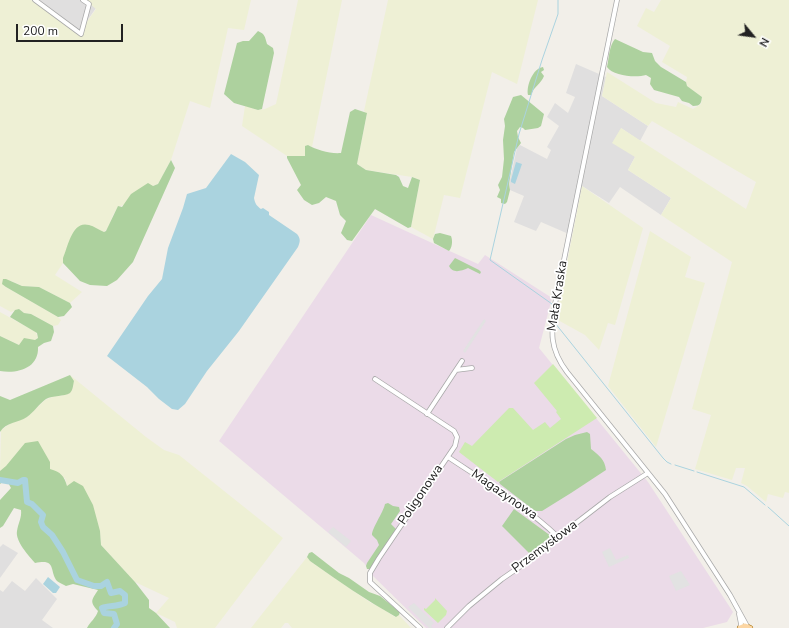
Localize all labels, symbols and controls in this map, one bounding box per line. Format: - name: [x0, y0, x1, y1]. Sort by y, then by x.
- scale bar: [18, 16, 125, 42]
- north arrow: [733, 16, 773, 56]
- text: 200 m: [23, 23, 58, 39]
- text: N: [755, 35, 772, 49]
- street label: Mała Kraska: [545, 260, 571, 332]
- street label: Poligonowa: [395, 462, 447, 528]
- street label: Magazynowa: [468, 466, 540, 524]
- street label: Przemysłowa: [509, 517, 581, 577]

